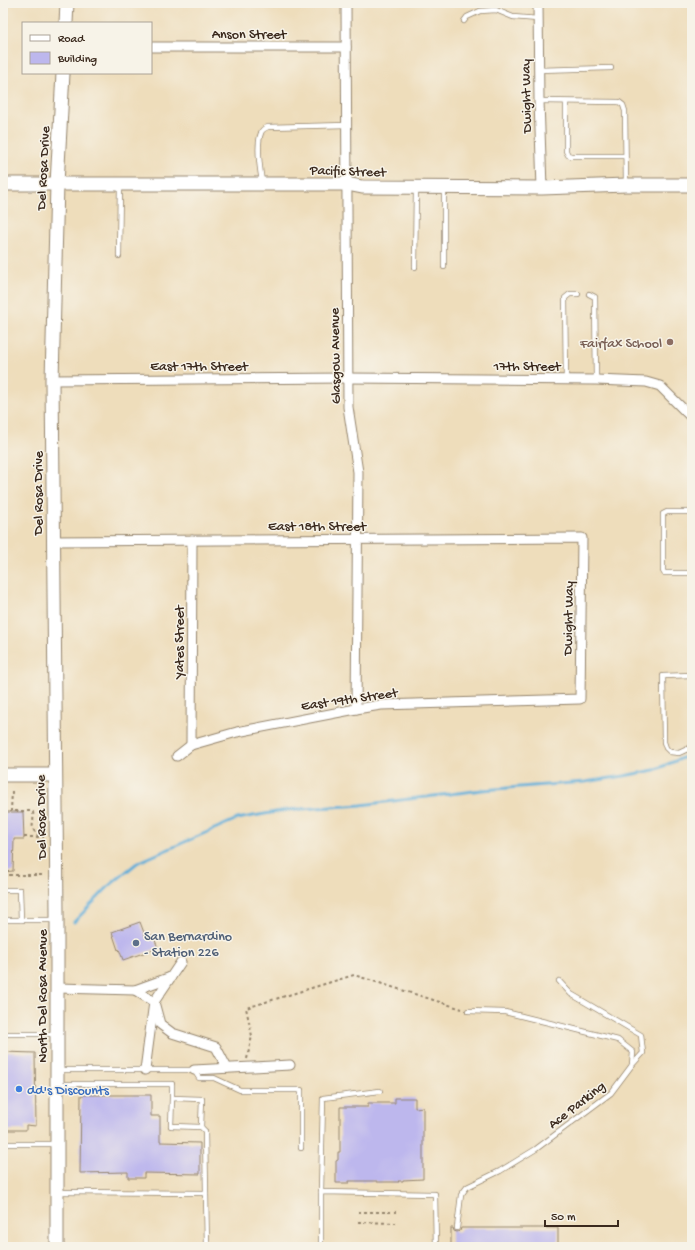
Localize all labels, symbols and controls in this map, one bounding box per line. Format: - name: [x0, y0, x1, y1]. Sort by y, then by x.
- legend: [22, 22, 152, 74]
- street label: Anson Street: [212, 27, 288, 44]
- text: Road: [58, 33, 85, 47]
- text: Building: [57, 53, 97, 67]
- street label: Dwight Way: [518, 59, 537, 134]
- street label: Del Rosa Drive: [34, 125, 55, 212]
- street label: Pacific Street: [309, 163, 387, 182]
- street label: Glasgow Avenue: [327, 307, 346, 404]
- place label: Fairfax School: [579, 336, 662, 353]
- marker: Fairfax School: [665, 337, 675, 347]
- street label: East 17th Street: [150, 359, 249, 376]
- street label: 17th Street: [493, 359, 562, 376]
- street label: Del Rosa Drive: [31, 450, 48, 536]
- street label: East 18th Street: [268, 519, 367, 536]
- street label: Dwight Way: [560, 581, 579, 656]
- street label: Yates Street: [172, 604, 189, 681]
- street label: East 19th Street: [300, 685, 400, 716]
- street label: Del Rosa Drive: [33, 774, 52, 860]
- street label: North Del Rosa Avenue: [35, 928, 52, 1063]
- place label: San Bernardino - Station 226: [144, 929, 232, 962]
- marker: San Bernardino - Station 226: [131, 938, 141, 948]
- street label: Ace Parking: [546, 1078, 610, 1134]
- place label: dd's Discounts: [27, 1083, 110, 1100]
- marker: dd's Discounts: [14, 1084, 24, 1094]
- scale bar: [545, 1202, 618, 1228]
- text: 50 m: [551, 1211, 576, 1225]

